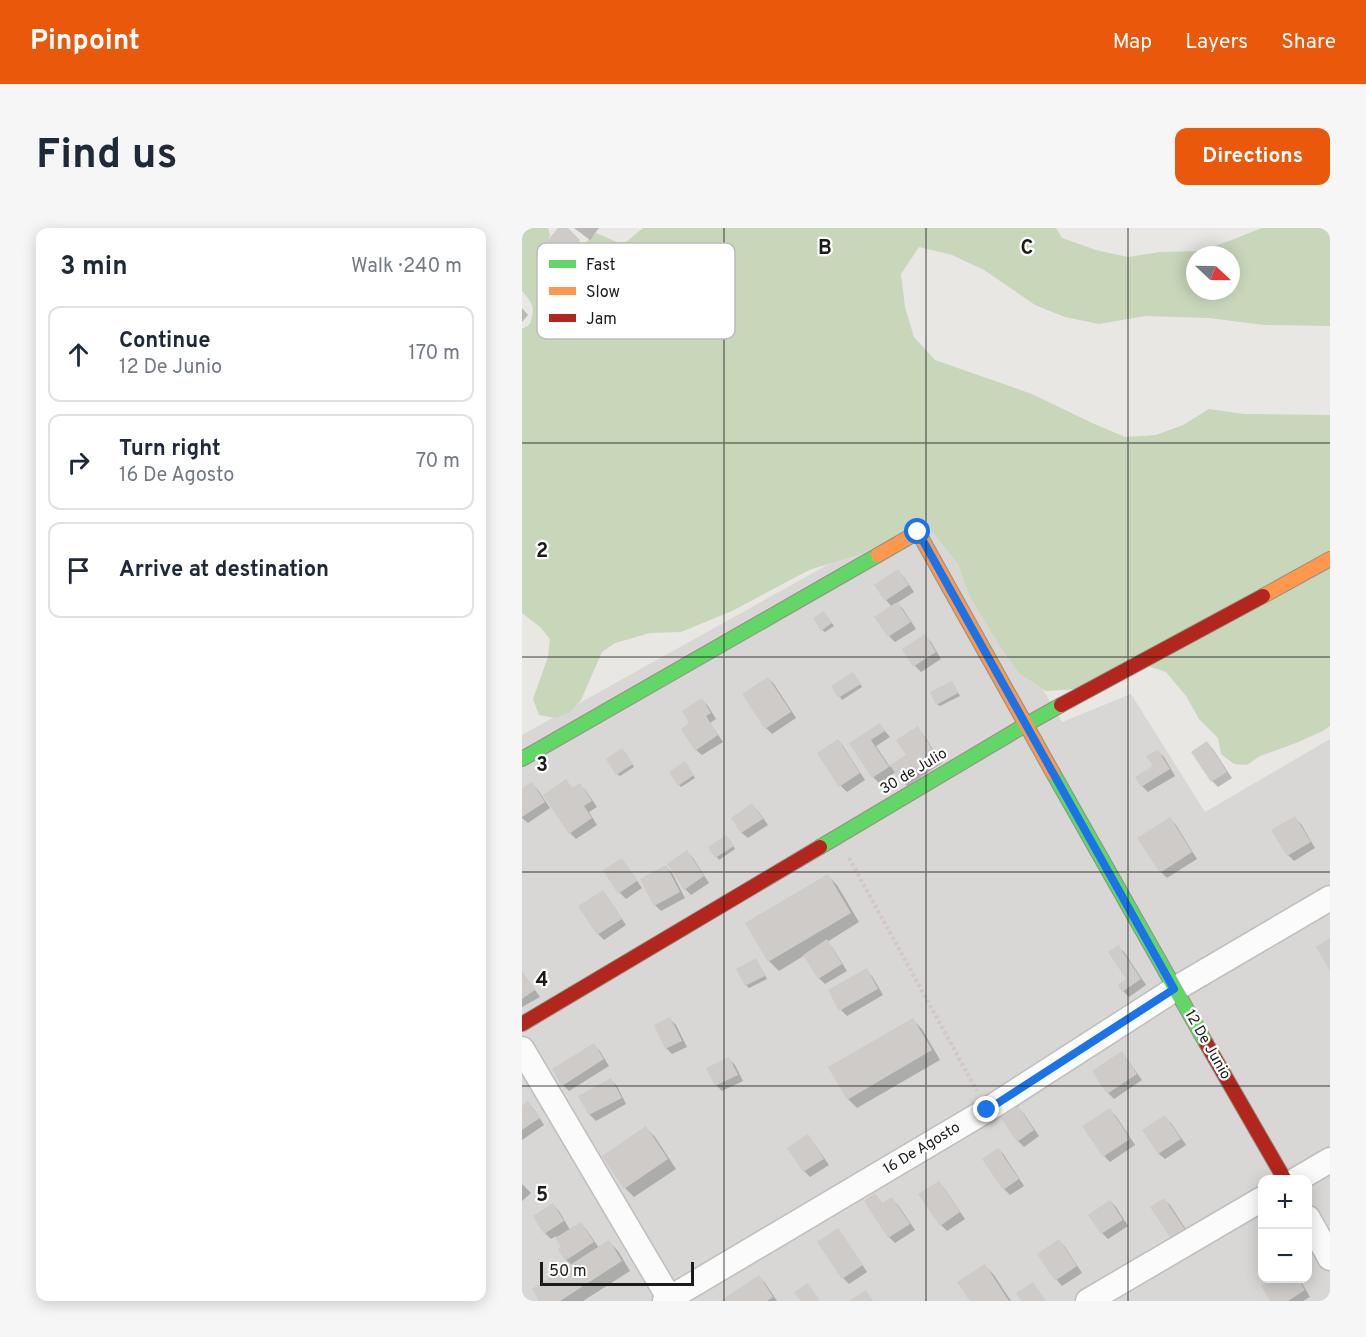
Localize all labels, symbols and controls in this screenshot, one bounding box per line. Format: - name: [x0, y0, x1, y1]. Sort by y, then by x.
- text: Pinpoint: [30, 24, 140, 60]
- text: Map: [1113, 29, 1152, 56]
- text: Layers: [1185, 29, 1248, 56]
- text: Share: [1281, 29, 1336, 56]
- button: Directions: [1175, 128, 1330, 185]
- text: Find us: [36, 130, 177, 183]
- text: B: [818, 236, 832, 262]
- text: C: [1021, 236, 1033, 262]
- legend: [537, 243, 735, 339]
- north arrow: [1186, 246, 1240, 300]
- text: 3 min: [60, 251, 128, 284]
- text: Walk · 240 m: [351, 254, 462, 280]
- text: Fast: [586, 256, 616, 276]
- text: Slow: [586, 283, 620, 303]
- text: Jam: [586, 310, 617, 330]
- text: Continue: [119, 328, 210, 355]
- icon: ahead: [62, 338, 95, 371]
- text: 170 m: [408, 341, 460, 367]
- text: 12 De Junio: [119, 355, 222, 381]
- text: Turn right: [119, 436, 221, 463]
- icon: right: [62, 446, 95, 479]
- text: 70 m: [416, 449, 460, 475]
- text: 16 De Agosto: [119, 463, 234, 489]
- route start: [904, 518, 930, 544]
- text: 2: [536, 539, 548, 565]
- icon: arrive: [62, 554, 95, 587]
- text: Arrive at destination: [119, 557, 329, 584]
- street label: 30 de Julio: [877, 745, 951, 799]
- text: 3: [536, 753, 548, 779]
- text: 4: [536, 968, 548, 994]
- street label: 12 De Junio: [1179, 1007, 1235, 1083]
- route end: [973, 1096, 999, 1122]
- street label: 16 De Agosto: [880, 1119, 964, 1179]
- map controls: [1258, 1175, 1312, 1283]
- button: +: [1258, 1175, 1312, 1229]
- text: 5: [536, 1183, 548, 1209]
- button: −: [1258, 1229, 1312, 1283]
- scale bar: [540, 1259, 694, 1286]
- text: 50 m: [549, 1262, 587, 1282]

